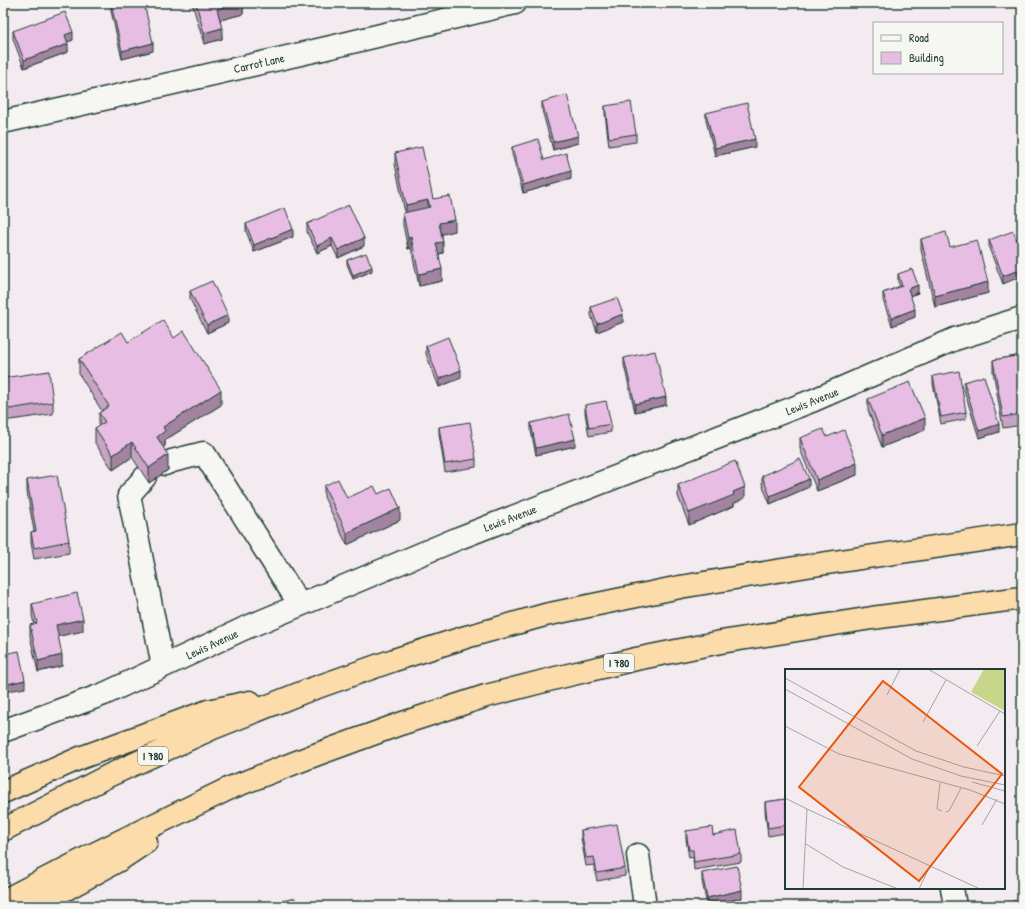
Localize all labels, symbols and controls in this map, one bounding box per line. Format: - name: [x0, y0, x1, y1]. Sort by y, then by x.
- legend: [873, 22, 1003, 74]
- text: Road: [909, 29, 929, 46]
- street label: Carrot Lane: [232, 49, 286, 77]
- text: Building: [909, 49, 944, 66]
- street label: Lewis Avenue: [783, 383, 841, 419]
- street label: Lewis Avenue: [481, 500, 539, 536]
- street label: Lewis Avenue: [183, 625, 241, 663]
- road number: I 780: [604, 654, 634, 672]
- inset map: [785, 669, 1005, 889]
- road number: I 780: [138, 747, 168, 765]

